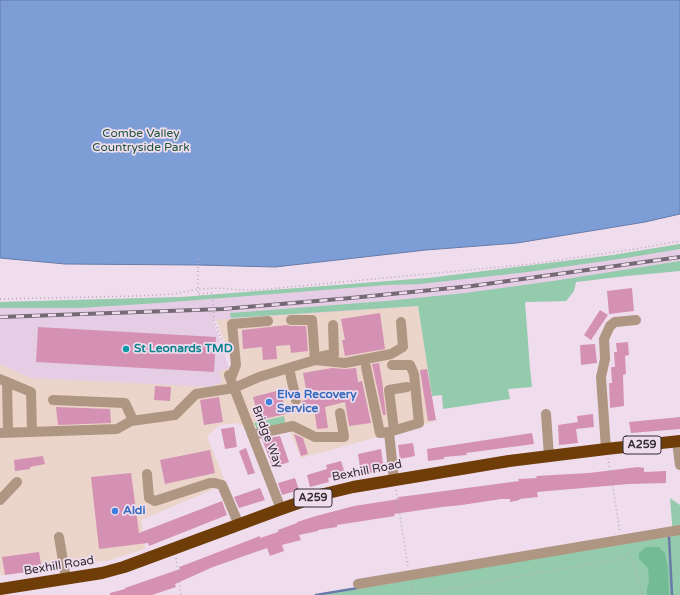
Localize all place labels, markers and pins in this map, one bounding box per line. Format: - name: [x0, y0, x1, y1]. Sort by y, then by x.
- place label: St Leonards TMD: [134, 342, 233, 356]
- marker: St Leonards TMD: [121, 344, 131, 354]
- place label: Elva Recovery Service: [277, 388, 357, 416]
- marker: Elva Recovery Service: [264, 397, 274, 407]
- place label: Aldi: [123, 504, 145, 518]
- marker: Aldi: [110, 506, 120, 516]

